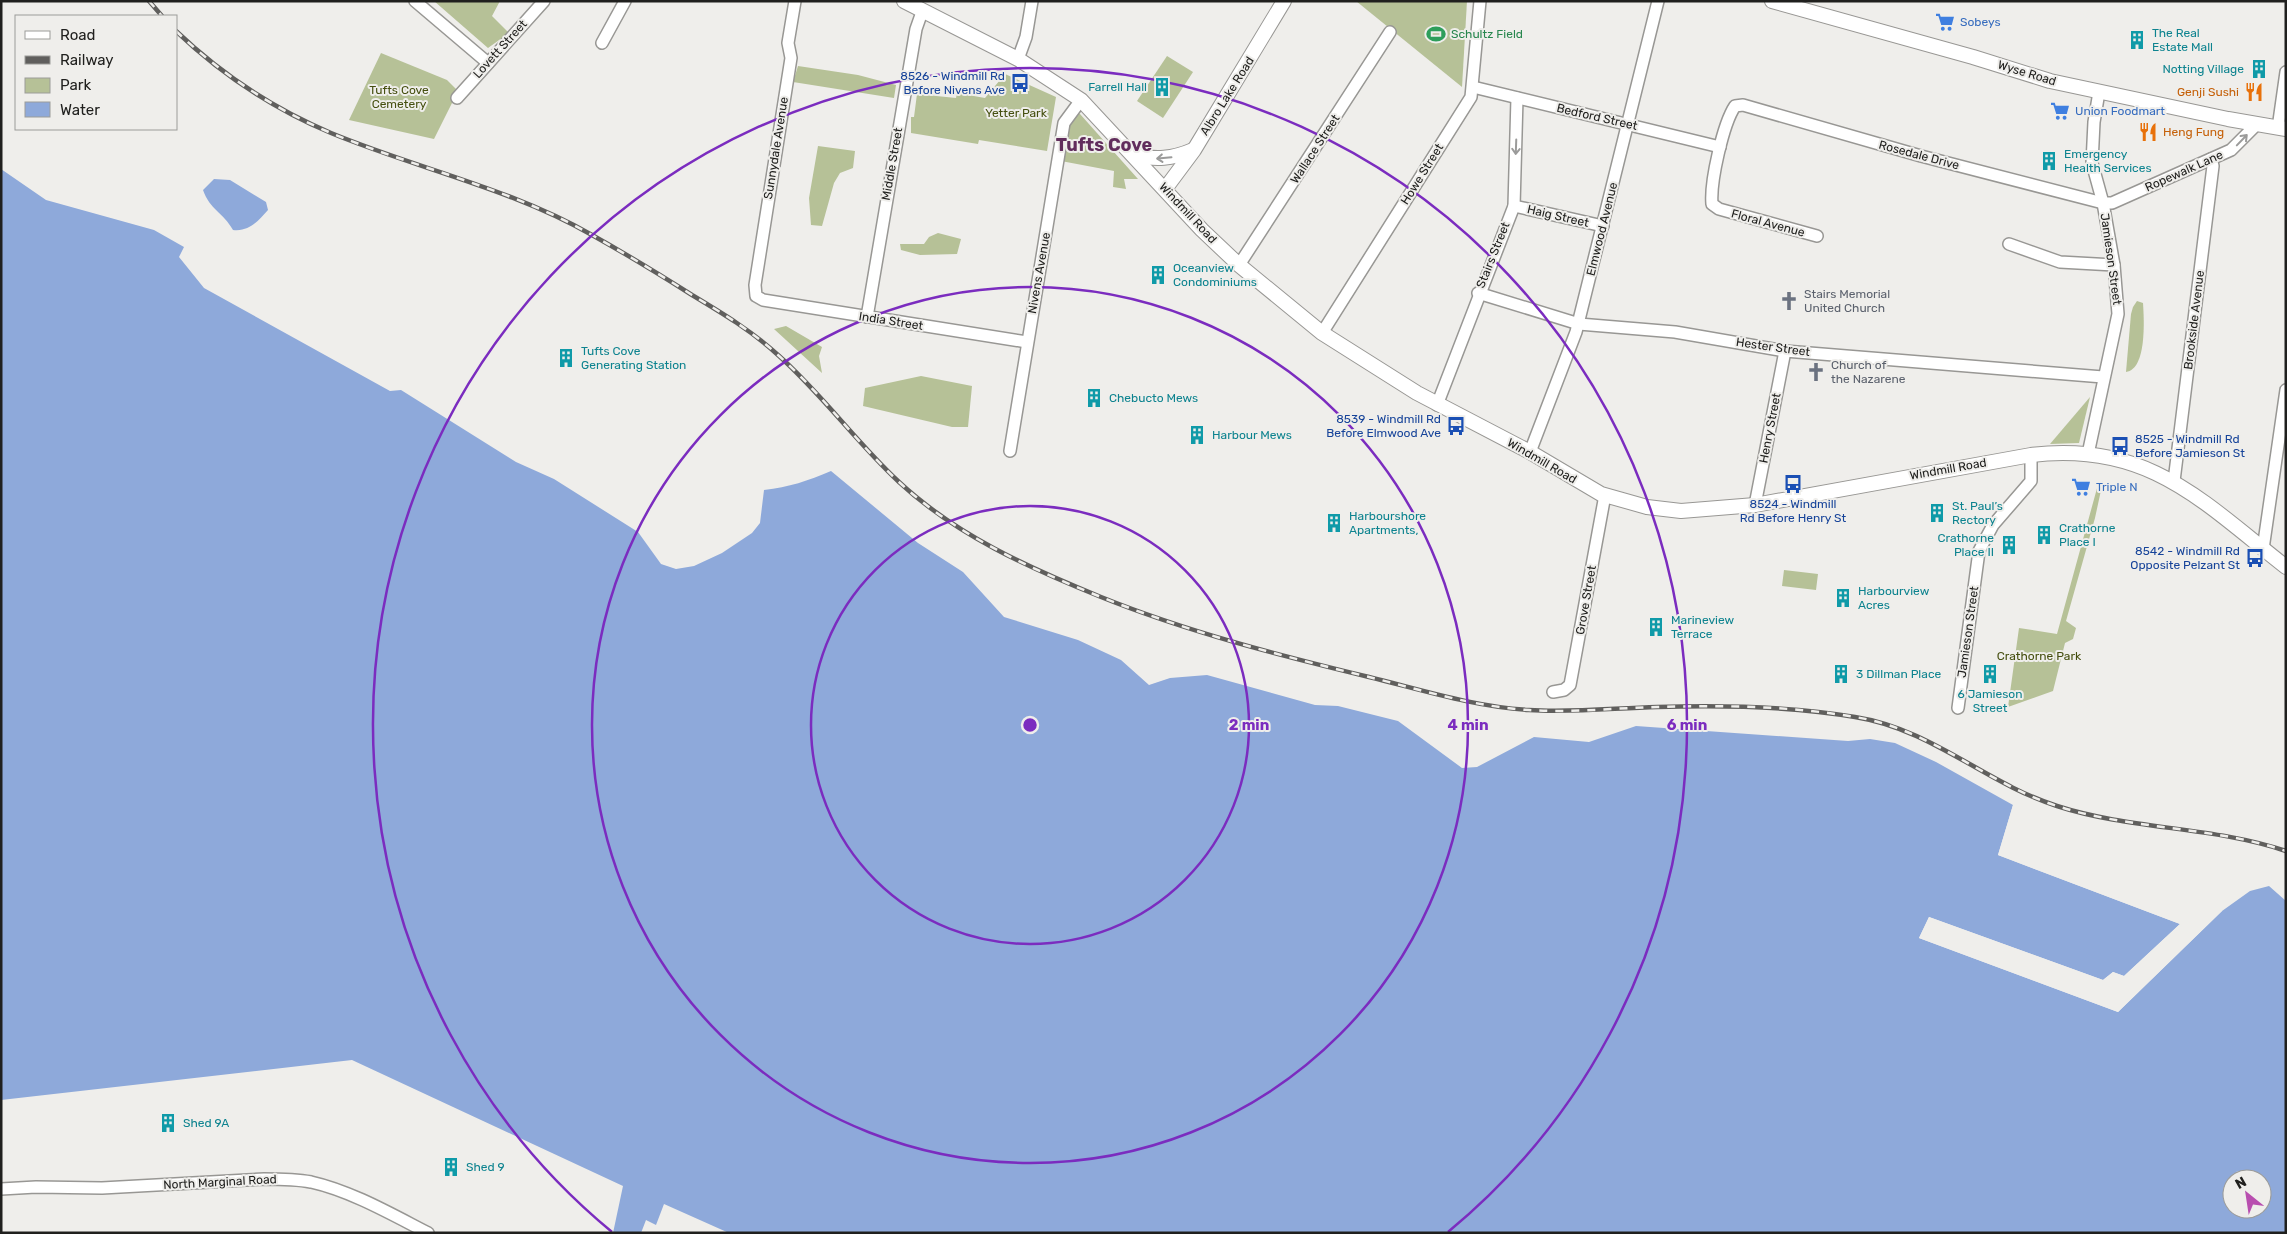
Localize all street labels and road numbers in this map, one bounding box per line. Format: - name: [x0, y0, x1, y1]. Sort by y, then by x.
- street label: Lovett Street: [470, 17, 530, 81]
- street label: Albro Lake Road: [1197, 54, 1257, 138]
- street label: Wyse Road: [1996, 57, 2058, 89]
- street label: Sunnydale Avenue: [761, 96, 791, 200]
- street label: Bedford Street: [1555, 101, 1639, 133]
- street label: Wallace Street: [1288, 112, 1343, 186]
- street label: Middle Street: [879, 126, 905, 202]
- street label: Rosedale Drive: [1877, 138, 1961, 173]
- street label: Howe Street: [1398, 141, 1446, 207]
- street label: Ropewalk Lane: [2143, 147, 2225, 194]
- street label: Windmill Road: [1156, 180, 1220, 246]
- street label: Elmwood Avenue: [1584, 181, 1620, 277]
- street label: Haig Street: [1526, 202, 1591, 230]
- street label: Floral Avenue: [1730, 206, 1807, 240]
- street label: Jamieson Street: [2098, 212, 2124, 306]
- street label: Stairs Street: [1473, 220, 1513, 290]
- street label: Nivens Avenue: [1025, 231, 1053, 315]
- street label: Brookside Avenue: [2181, 269, 2207, 370]
- street label: India Street: [858, 309, 924, 333]
- street label: Hester Street: [1735, 335, 1811, 359]
- street label: Henry Street: [1756, 391, 1784, 464]
- street label: Windmill Road: [1505, 436, 1579, 486]
- street label: Windmill Road: [1909, 455, 1987, 483]
- street label: Grove Street: [1573, 564, 1599, 636]
- street label: Jamieson Street: [1955, 585, 1981, 679]
- street label: North Marginal Road: [163, 1172, 277, 1192]

